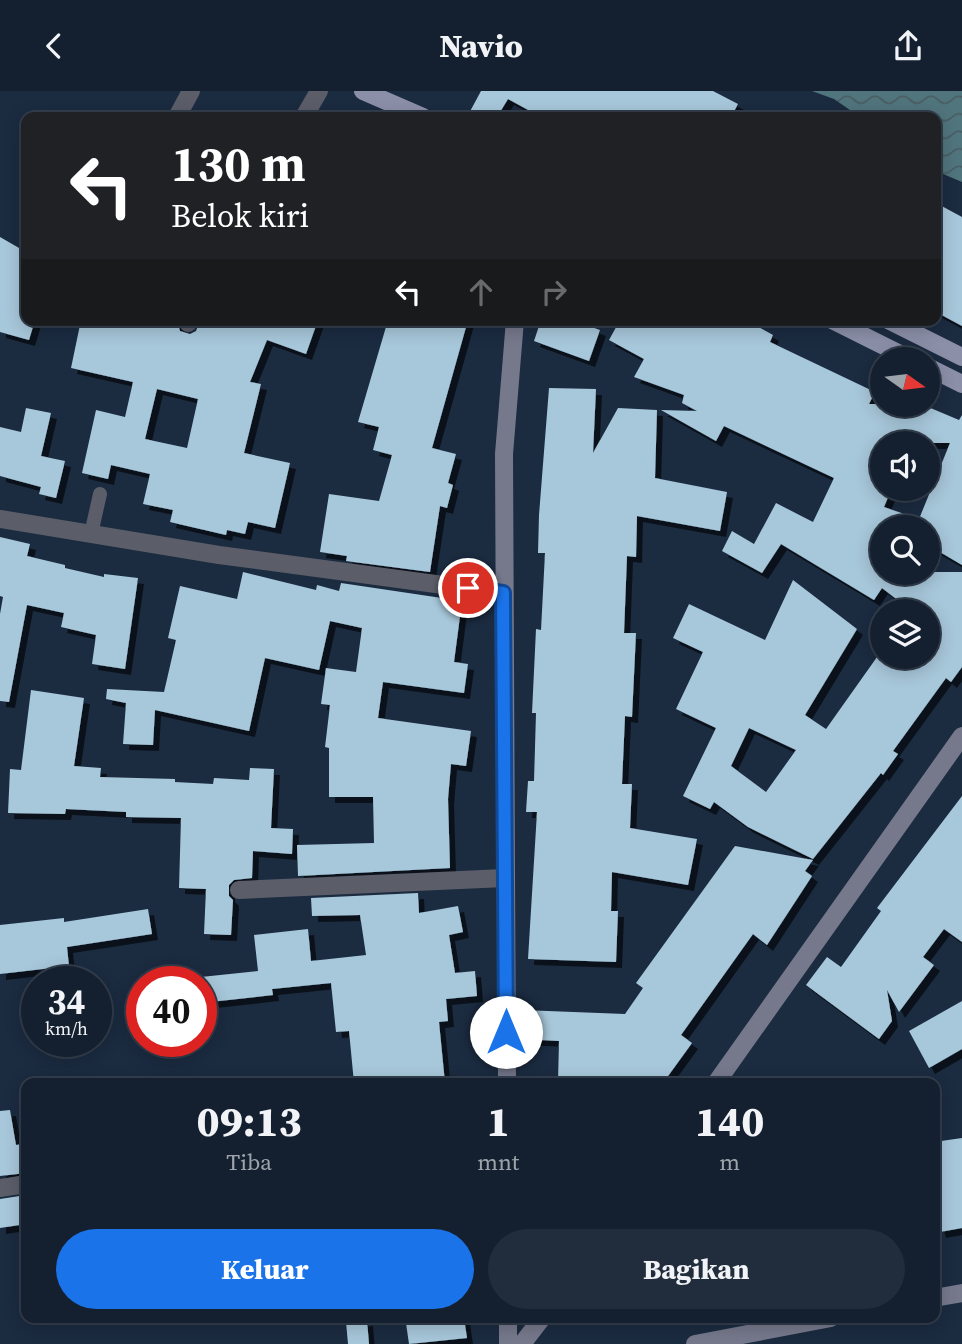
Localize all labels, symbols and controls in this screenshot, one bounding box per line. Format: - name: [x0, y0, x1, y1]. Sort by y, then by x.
- text: Navio: [439, 24, 523, 68]
- icon: back: [35, 27, 73, 65]
- icon: share: [889, 27, 927, 65]
- text: 130 m: [171, 130, 306, 197]
- icon: left: [56, 140, 147, 231]
- text: Belok kiri: [171, 194, 309, 238]
- icon: left: [389, 273, 427, 311]
- icon: ahead: [462, 273, 500, 311]
- icon: right: [535, 273, 573, 311]
- north arrow: [870, 347, 940, 417]
- map controls: [870, 347, 940, 669]
- button: sound: [870, 431, 940, 501]
- button: search: [870, 515, 940, 585]
- pin: [438, 558, 498, 618]
- icon: arrive: [449, 569, 487, 607]
- button: layers: [870, 599, 940, 669]
- speed limit sign: 40: [126, 966, 217, 1057]
- text: 34: [48, 978, 85, 1026]
- position arrow: [469, 995, 543, 1069]
- text: km/h: [45, 1016, 88, 1041]
- text: 09:13: [197, 1092, 302, 1150]
- text: 1: [487, 1092, 510, 1150]
- text: 140: [695, 1092, 764, 1150]
- text: Tiba: [226, 1146, 272, 1178]
- text: mnt: [477, 1146, 519, 1178]
- text: m: [719, 1146, 740, 1178]
- button: Keluar: [56, 1229, 474, 1309]
- button: Bagikan: [488, 1229, 905, 1309]

